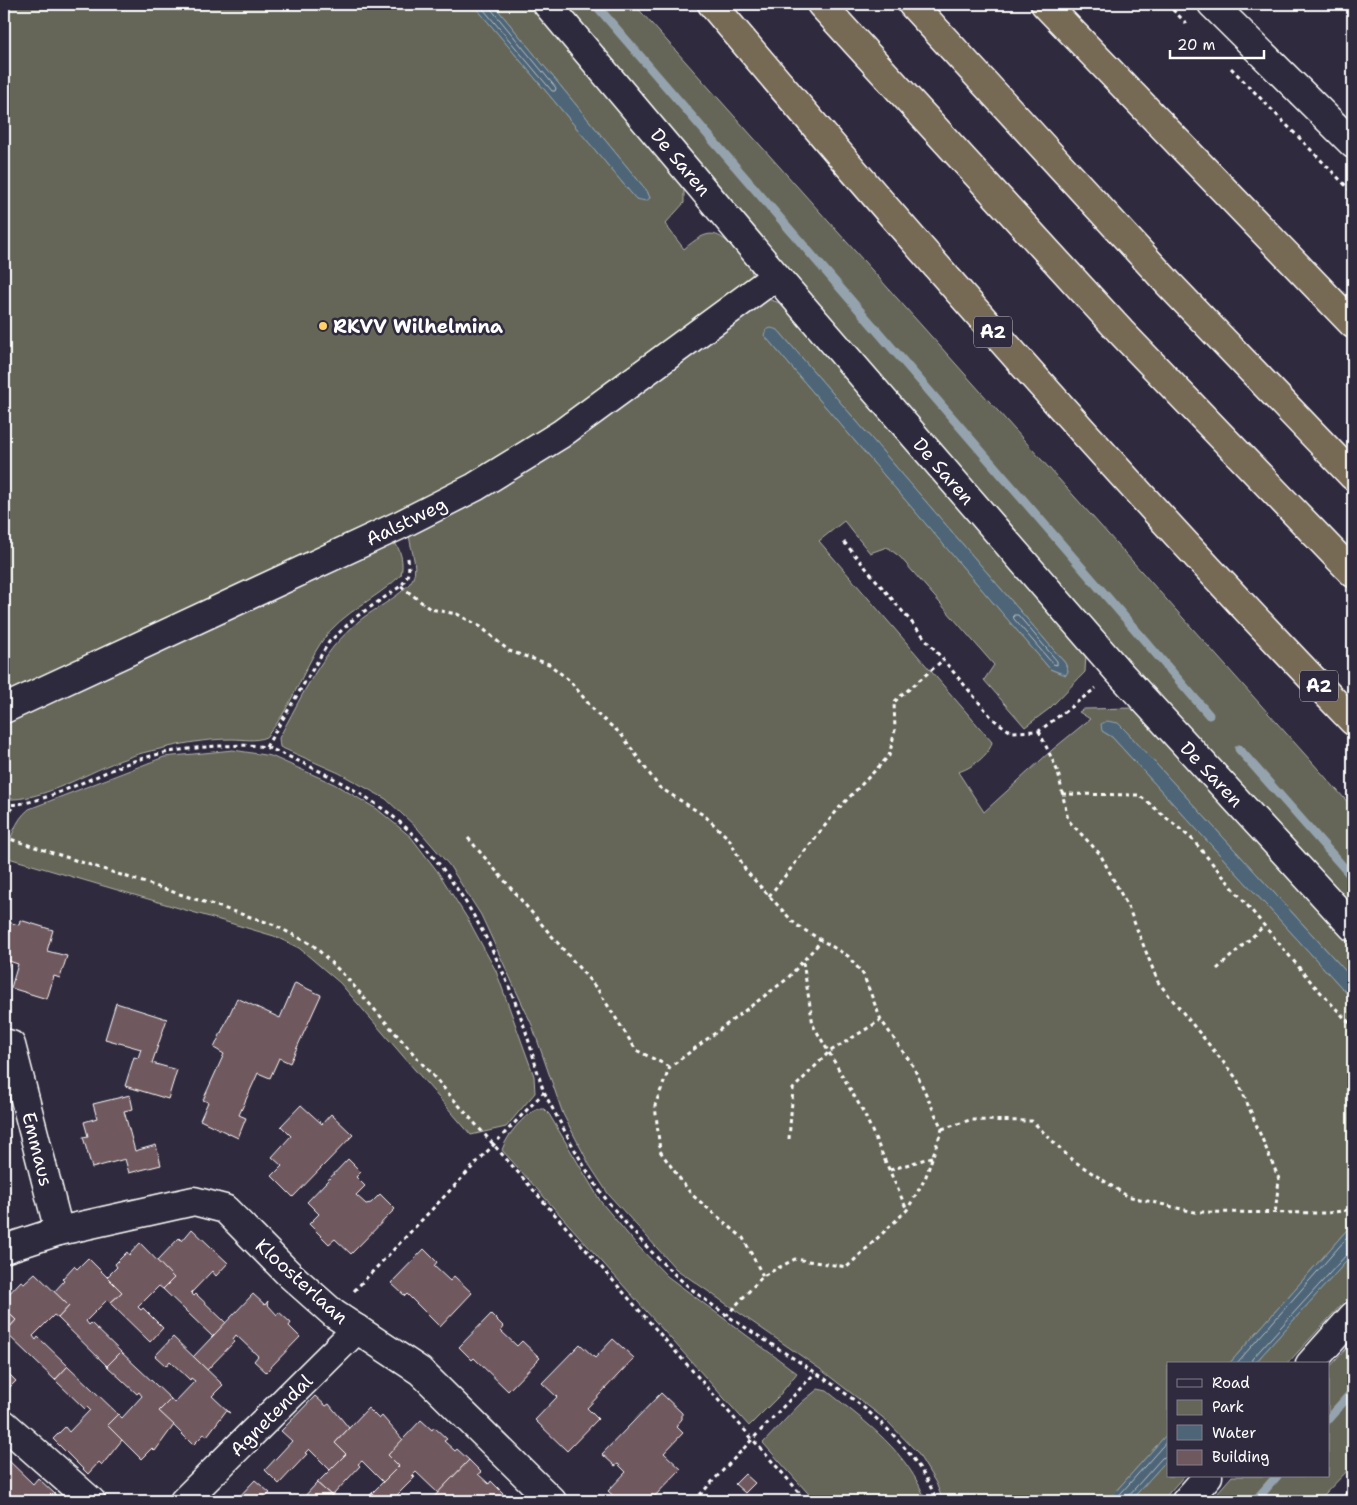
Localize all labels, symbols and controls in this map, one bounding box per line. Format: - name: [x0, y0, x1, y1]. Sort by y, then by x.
- scale bar: [1170, 28, 1263, 60]
- text: 20 m: [1177, 35, 1216, 55]
- street label: De Saren: [645, 123, 716, 202]
- place label: RKVV Wilhelmina: [333, 314, 503, 339]
- road number: A2: [974, 316, 1012, 348]
- marker: RKVV Wilhelmina: [317, 320, 329, 332]
- street label: De Saren: [907, 432, 980, 510]
- street label: Aalstweg: [362, 491, 451, 552]
- road number: A2: [1300, 670, 1338, 701]
- street label: De Saren: [1175, 736, 1249, 813]
- street label: Emmaus: [16, 1109, 59, 1189]
- street label: Kloosterlaan: [250, 1233, 353, 1330]
- legend: [1167, 1362, 1330, 1478]
- street label: Agnetendal: [225, 1368, 318, 1462]
- text: Road: [1212, 1373, 1250, 1393]
- text: Park: [1212, 1397, 1244, 1417]
- text: Water: [1212, 1423, 1256, 1443]
- text: Building: [1212, 1447, 1269, 1467]

